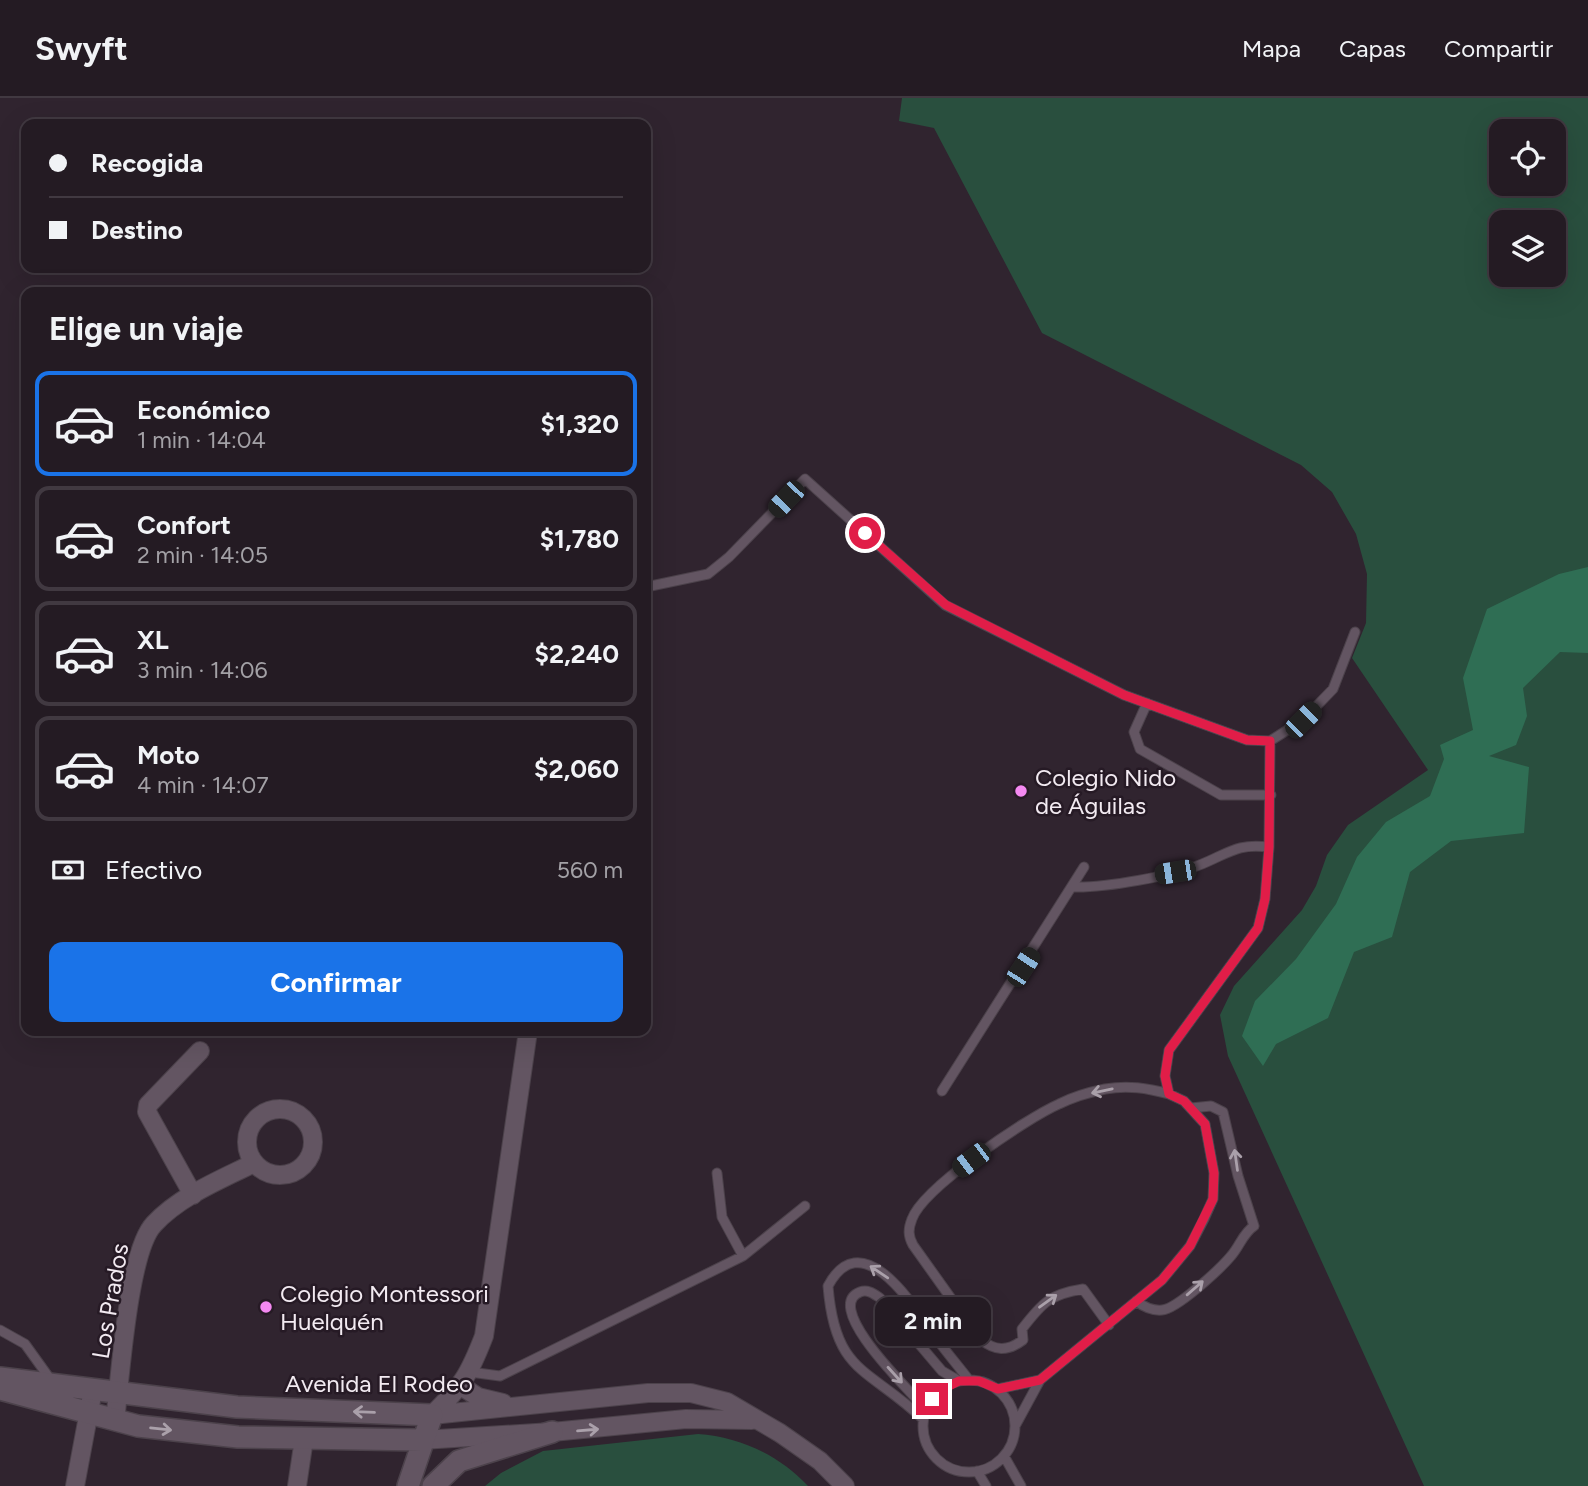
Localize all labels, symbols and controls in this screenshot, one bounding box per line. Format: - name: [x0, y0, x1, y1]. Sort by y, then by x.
- text: Swyft: [35, 29, 128, 68]
- text: Mapa: [1242, 34, 1301, 63]
- text: Capas: [1339, 34, 1406, 63]
- text: Compartir: [1444, 34, 1553, 63]
- map controls: [1489, 119, 1566, 287]
- button: locate: [1489, 119, 1566, 196]
- text: Recogida: [91, 147, 203, 179]
- button: layers: [1489, 210, 1566, 287]
- text: Destino: [91, 214, 183, 246]
- text: Elige un viaje: [49, 310, 243, 348]
- icon: car: [53, 392, 116, 455]
- text: Económico: [137, 394, 270, 426]
- text: $1,320: [541, 408, 619, 440]
- text: 1 min · 14:04: [137, 426, 266, 454]
- car: [764, 477, 809, 521]
- icon: car: [53, 507, 116, 570]
- text: Confort: [137, 509, 231, 541]
- route start: [849, 517, 881, 549]
- text: $1,780: [540, 523, 619, 555]
- text: 2 min · 14:05: [137, 541, 268, 569]
- icon: car: [53, 622, 116, 685]
- text: XL: [137, 624, 169, 656]
- text: $2,240: [534, 638, 619, 670]
- text: 3 min · 14:06: [137, 656, 268, 684]
- car: [1281, 698, 1326, 742]
- icon: car: [53, 737, 116, 800]
- text: Moto: [137, 739, 200, 771]
- text: $2,060: [534, 753, 619, 785]
- place label: Colegio Nido de Águilas: [1035, 763, 1176, 820]
- text: 4 min · 14:07: [137, 771, 269, 799]
- marker: Colegio Nido de Águilas: [1013, 783, 1029, 799]
- icon: cash: [49, 851, 87, 889]
- text: Efectivo: [105, 854, 202, 886]
- text: 560 m: [557, 856, 623, 884]
- car: [1153, 858, 1198, 886]
- button: Confirmar: [49, 942, 623, 1022]
- car: [1003, 944, 1044, 990]
- one-way arrow: [1091, 1084, 1114, 1098]
- car: [948, 1139, 995, 1181]
- one-way arrow: [1229, 1149, 1242, 1172]
- street label: Los Prados: [86, 1241, 134, 1361]
- one-way arrow: [870, 1264, 889, 1279]
- place label: Colegio Montessori Huelquén: [280, 1279, 489, 1336]
- one-way arrow: [1186, 1280, 1203, 1297]
- one-way arrow: [1038, 1294, 1057, 1308]
- callout: 2 min: [874, 1298, 990, 1346]
- marker: Colegio Montessori Huelquén: [258, 1299, 274, 1315]
- text: 2 min: [904, 1307, 962, 1335]
- one-way arrow: [887, 1366, 904, 1383]
- street label: Avenida El Rodeo: [285, 1369, 473, 1398]
- route end: [916, 1383, 948, 1415]
- one-way arrow: [353, 1406, 376, 1419]
- one-way arrow: [149, 1422, 172, 1435]
- one-way arrow: [576, 1423, 599, 1436]

